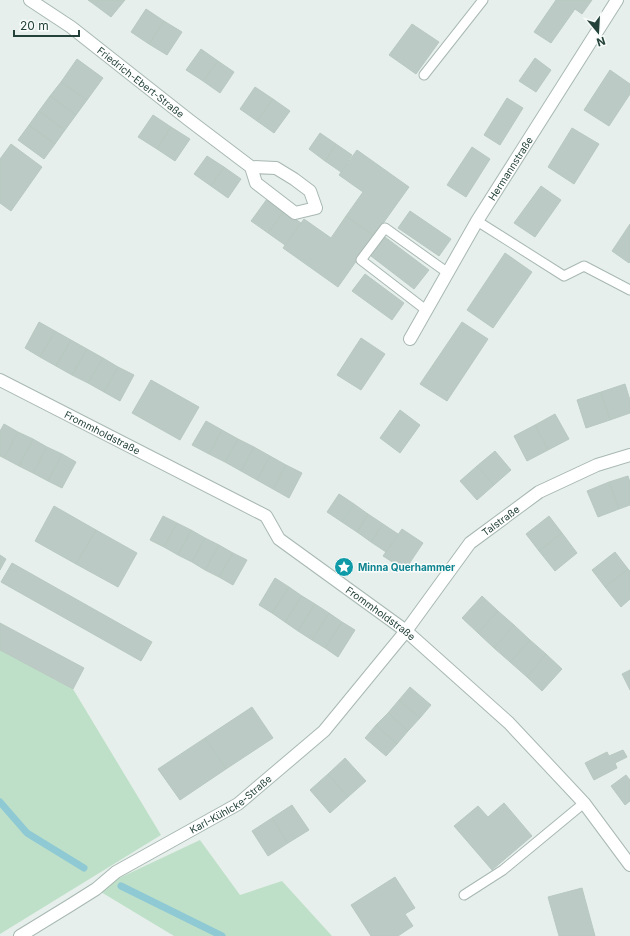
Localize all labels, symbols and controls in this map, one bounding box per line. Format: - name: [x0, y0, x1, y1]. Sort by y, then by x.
- scale bar: [14, 12, 79, 38]
- north arrow: [578, 12, 618, 52]
- text: 20 m: [20, 18, 49, 33]
- text: N: [595, 34, 607, 49]
- street label: Friedrich-Ebert-Straße: [95, 44, 187, 120]
- street label: Hermannstraße: [486, 134, 535, 203]
- street label: Frommholdstraße: [63, 408, 142, 457]
- street label: Talstraße: [479, 503, 522, 538]
- place icon: Minna Querhammer: [333, 556, 355, 578]
- place label: Minna Querhammer: [358, 561, 455, 573]
- street label: Frommholdstraße: [344, 584, 418, 643]
- street label: Karl-Kühlcke-Straße: [187, 772, 274, 836]

